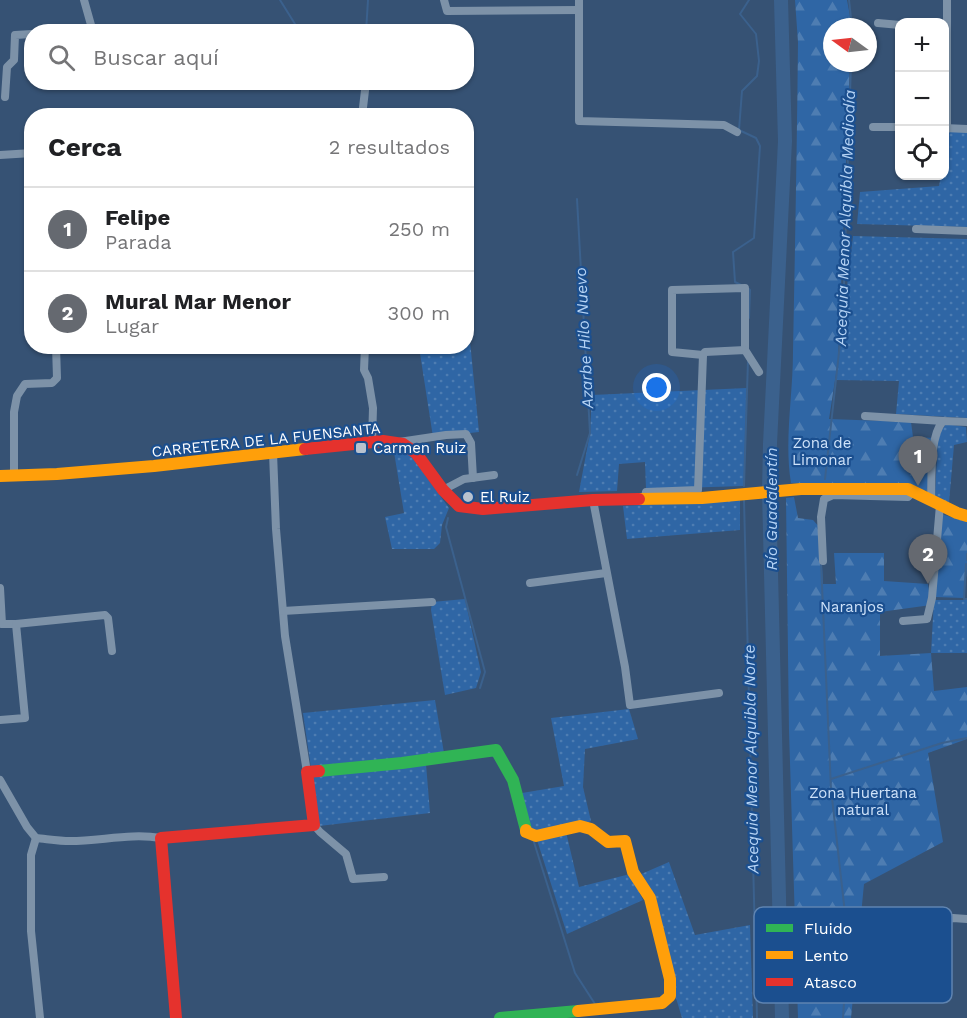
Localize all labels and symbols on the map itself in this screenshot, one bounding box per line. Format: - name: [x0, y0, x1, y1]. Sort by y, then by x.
- north arrow: [823, 18, 877, 72]
- water label: Acequia Menor Alquibla Mediodía: [831, 89, 859, 348]
- water label: Azarbe Hilo Nuevo: [571, 267, 597, 410]
- your location: [642, 373, 671, 402]
- street label: CARRETERA DE LA FUENSANTA: [151, 419, 381, 461]
- park label: Zona de Limonar: [792, 434, 852, 469]
- pin: 1: [898, 436, 938, 486]
- place label: Carmen Ruiz: [373, 439, 466, 457]
- marker: Carmen Ruiz: [354, 441, 368, 455]
- water label: Río Guadalentín: [762, 447, 781, 571]
- place label: El Ruiz: [480, 488, 530, 506]
- marker: El Ruiz: [461, 490, 475, 504]
- pin: 2: [908, 534, 948, 584]
- park label: Naranjos: [820, 598, 884, 616]
- water label: Acequia Menor Alquibla Norte: [740, 644, 763, 875]
- park label: Zona Huertana natural: [809, 784, 917, 819]
- legend: [754, 907, 952, 1003]
- text: Fluido: [804, 919, 852, 938]
- text: Lento: [804, 946, 849, 965]
- text: Atasco: [804, 973, 857, 992]

